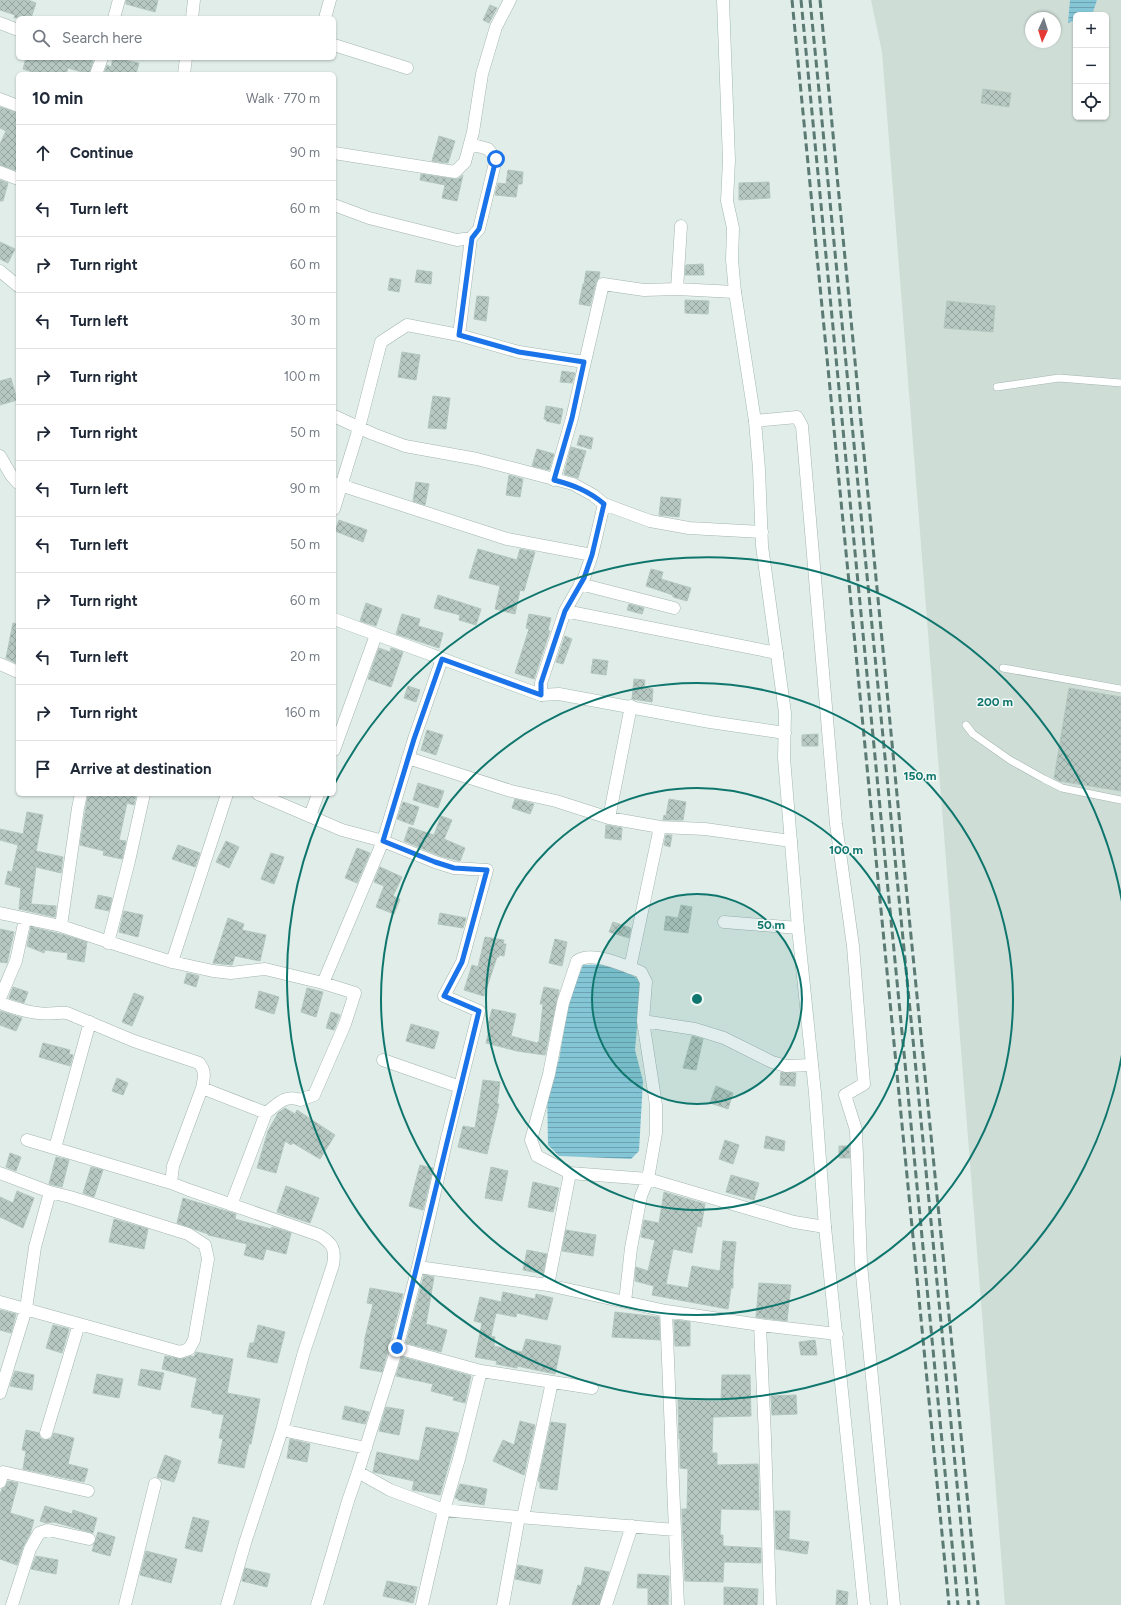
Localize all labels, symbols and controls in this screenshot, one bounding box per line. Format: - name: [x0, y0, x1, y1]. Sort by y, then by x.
- north arrow: [1025, 12, 1061, 48]
- map controls: [1073, 12, 1109, 120]
- button: +: [1073, 12, 1109, 48]
- search box: [16, 16, 336, 60]
- icon: search: [30, 27, 52, 49]
- text: Search here: [62, 29, 142, 47]
- button: −: [1073, 48, 1109, 84]
- button: locate: [1073, 84, 1109, 120]
- text: 10 min: [32, 88, 83, 108]
- text: Walk · 770 m: [246, 91, 320, 106]
- icon: ahead: [32, 142, 54, 164]
- text: Continue: [70, 144, 133, 162]
- text: 90 m: [290, 145, 320, 160]
- route start: [487, 150, 505, 168]
- icon: left: [32, 198, 54, 220]
- text: Turn left: [70, 200, 128, 218]
- text: 60 m: [290, 201, 320, 216]
- icon: right: [32, 254, 54, 276]
- text: Turn right: [70, 256, 138, 274]
- text: 60 m: [290, 257, 320, 272]
- icon: left: [32, 310, 54, 332]
- text: Turn left: [70, 312, 128, 330]
- text: 30 m: [290, 313, 320, 328]
- icon: right: [32, 366, 54, 388]
- text: Turn right: [70, 368, 138, 386]
- text: 100 m: [284, 369, 320, 384]
- icon: right: [32, 422, 54, 444]
- text: Turn right: [70, 424, 138, 442]
- text: 50 m: [290, 425, 320, 440]
- icon: left: [32, 478, 54, 500]
- text: Turn left: [70, 480, 128, 498]
- text: 90 m: [290, 481, 320, 496]
- icon: left: [32, 534, 54, 556]
- text: Turn left: [70, 536, 128, 554]
- text: 50 m: [290, 537, 320, 552]
- icon: right: [32, 590, 54, 612]
- text: Turn right: [70, 592, 138, 610]
- text: 60 m: [290, 593, 320, 608]
- icon: left: [32, 646, 54, 668]
- text: Turn left: [70, 648, 128, 666]
- text: 20 m: [290, 649, 320, 664]
- text: 200 m: [977, 695, 1013, 709]
- icon: right: [32, 702, 54, 724]
- text: Turn right: [70, 704, 138, 722]
- text: 160 m: [285, 705, 320, 720]
- icon: arrive: [32, 758, 54, 780]
- text: Arrive at destination: [70, 760, 211, 778]
- text: 150 m: [903, 769, 937, 783]
- text: 100 m: [829, 843, 863, 857]
- text: 50 m: [757, 918, 785, 932]
- centre of rings: [690, 992, 704, 1006]
- route end: [388, 1339, 406, 1357]

